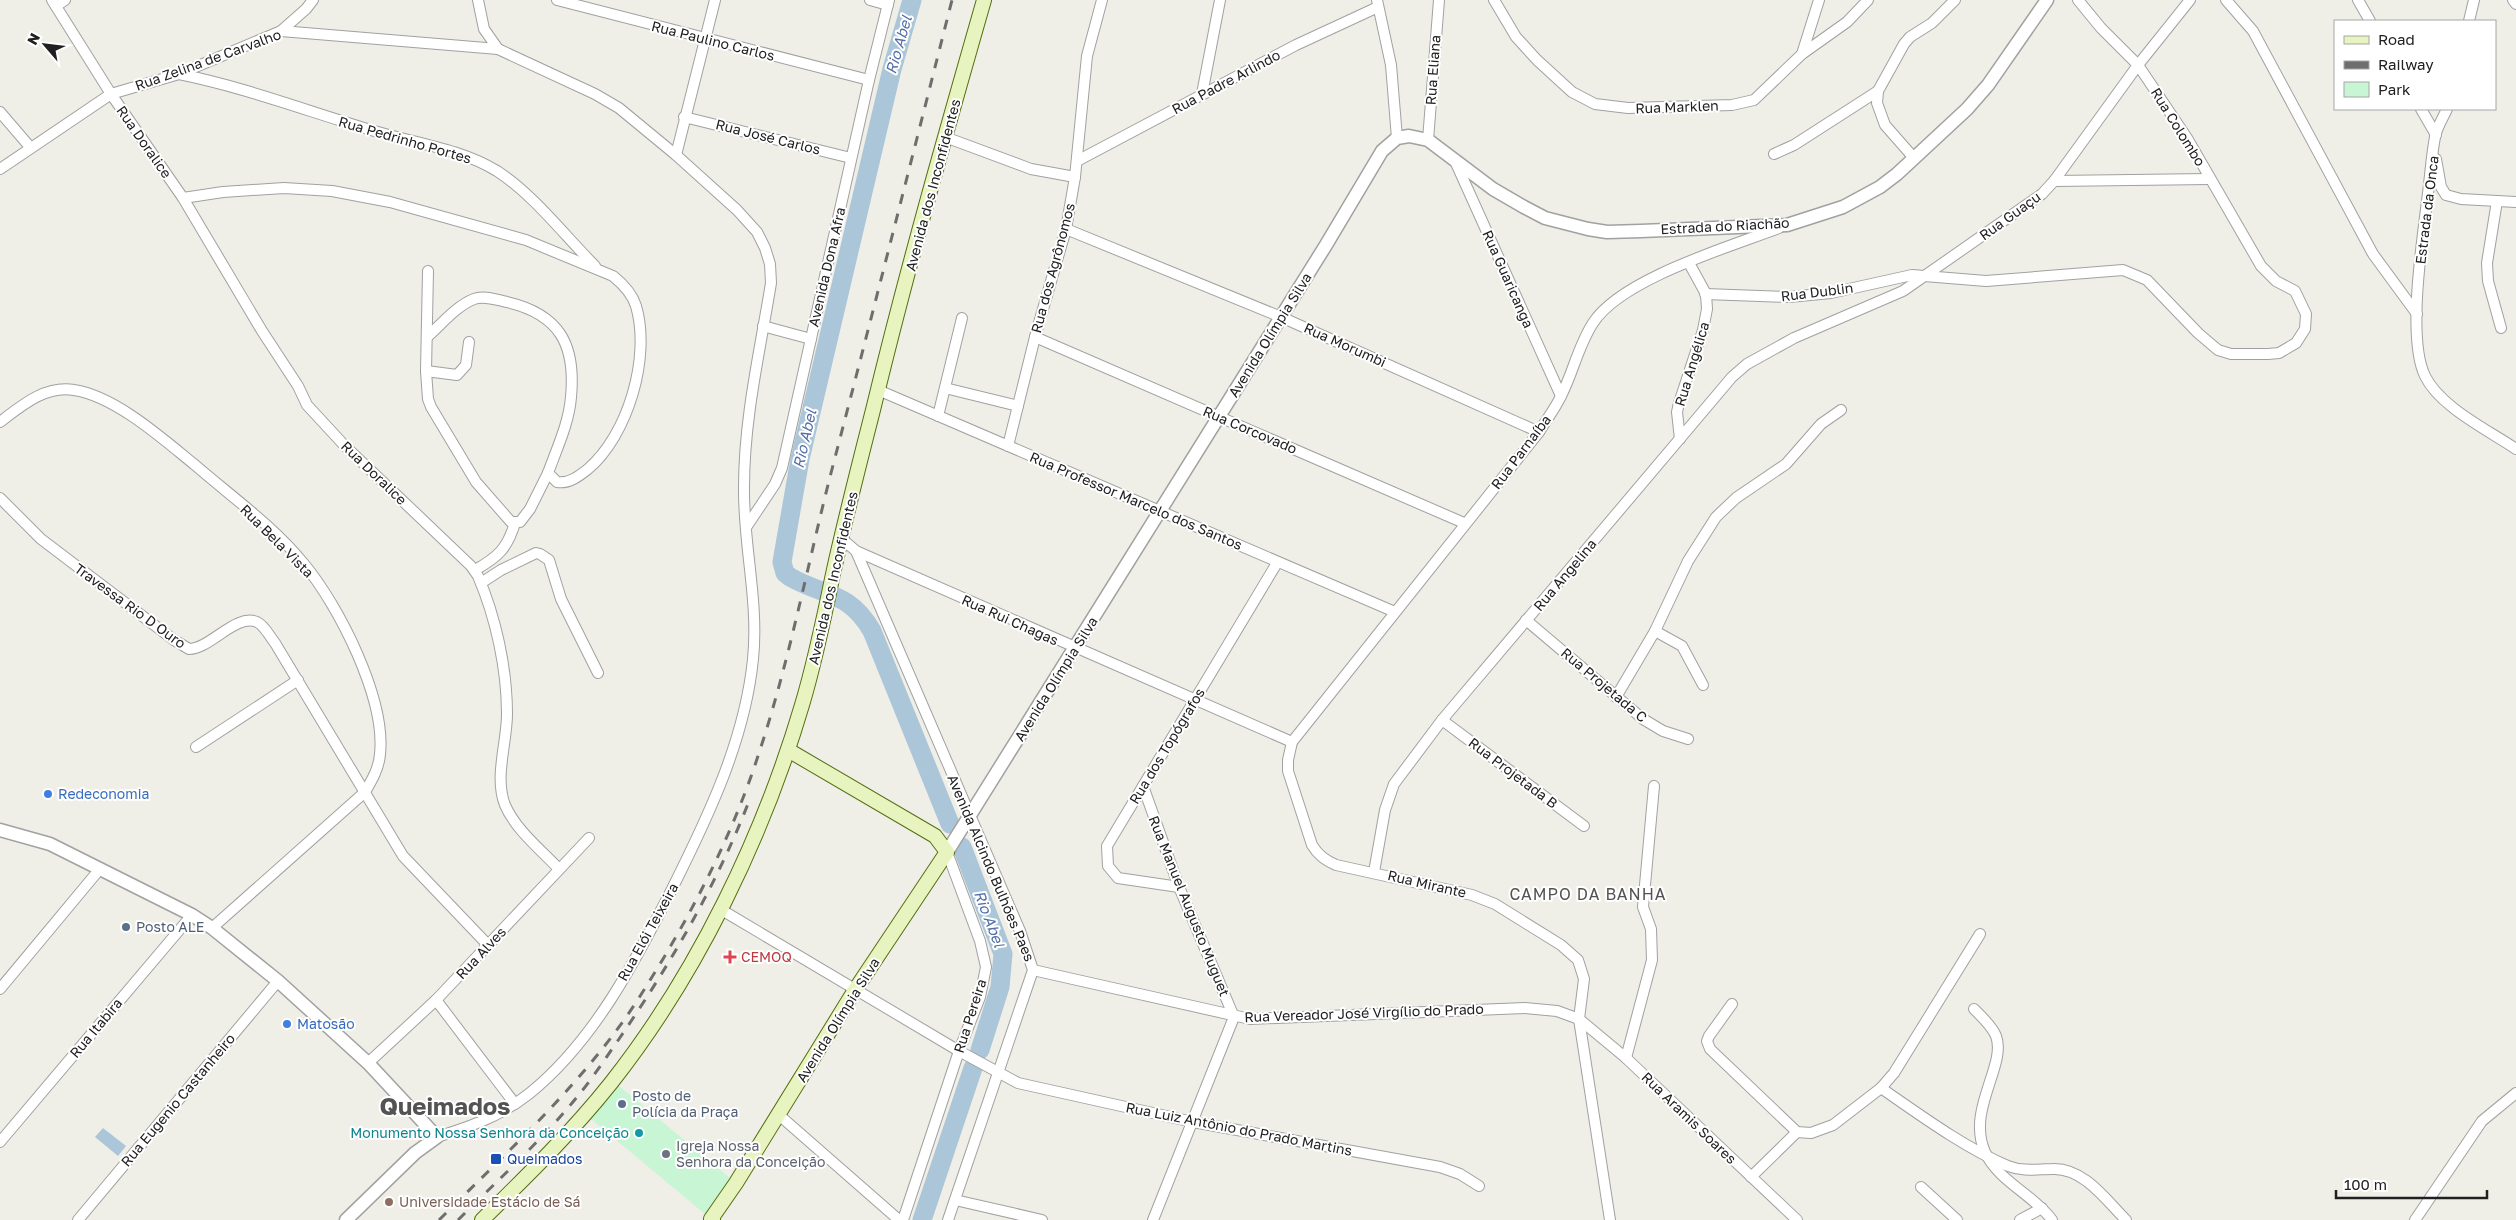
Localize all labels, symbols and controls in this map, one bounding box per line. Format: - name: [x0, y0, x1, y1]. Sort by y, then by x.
- water label: Rio Abel: [881, 12, 915, 76]
- street label: Rua Paulino Carlos: [650, 17, 776, 64]
- north arrow: [20, 20, 70, 70]
- legend: [2334, 20, 2496, 110]
- street label: Rua Zelina de Carvalho: [133, 25, 283, 94]
- text: N: [23, 30, 43, 47]
- text: Road: [2378, 30, 2415, 48]
- street label: Rua Eliana: [1422, 34, 1443, 106]
- street label: Rua Padre Arlindo: [1169, 46, 1283, 117]
- text: Railway: [2378, 55, 2434, 73]
- text: Park: [2378, 80, 2411, 98]
- street label: Rua Colombo: [2148, 84, 2209, 169]
- street label: Avenida dos Inconfidentes: [901, 97, 964, 273]
- street label: Rua Marklen: [1635, 97, 1719, 116]
- street label: Rua Doralice: [113, 102, 176, 181]
- street label: Rua Pedrinho Portes: [337, 112, 474, 167]
- street label: Rua José Carlos: [714, 115, 822, 158]
- street label: Estrada da Onca: [2411, 155, 2442, 265]
- street label: Rua Guaçu: [1976, 188, 2044, 243]
- street label: Rua dos Agrônomos: [1027, 201, 1078, 335]
- street label: Avenida Dona Afra: [804, 205, 849, 328]
- street label: Estrada do Riachão: [1660, 214, 1790, 237]
- street label: Rua Guaricanga: [1479, 227, 1538, 330]
- street label: Avenida Olímpia Silva: [1224, 269, 1315, 400]
- street label: Rua Dublin: [1780, 279, 1854, 304]
- street label: Rua Morumbi: [1301, 319, 1389, 370]
- street label: Rua Angélica: [1671, 319, 1712, 408]
- street label: Rua Corcovado: [1201, 402, 1300, 457]
- water label: Rio Abel: [789, 406, 820, 470]
- street label: Rua Parnaíba: [1487, 411, 1554, 492]
- street label: Rua Doralice: [338, 437, 411, 508]
- street label: Rua Professor Marcelo dos Santos: [1027, 448, 1245, 553]
- street label: Avenida dos Inconfidentes: [804, 490, 861, 666]
- street label: Rua Bela Vista: [237, 500, 318, 581]
- street label: Rua Angelina: [1530, 535, 1600, 614]
- street label: Travessa Rio D Ouro: [71, 560, 189, 652]
- street label: Rua Rui Chagas: [959, 591, 1061, 648]
- street label: Avenida Olímpia Silva: [1010, 613, 1101, 744]
- street label: Rua Projetada C: [1558, 644, 1651, 725]
- street label: Rua dos Topógrafos: [1125, 685, 1208, 807]
- street label: Rua Projetada B: [1466, 734, 1561, 812]
- street label: Avenida Alcindo Bulhões Paes: [944, 772, 1039, 964]
- place label: Redeconomia: [58, 785, 149, 802]
- marker: Redeconomia: [42, 788, 54, 800]
- street label: Rua Manuel Augusto Muguet: [1145, 813, 1234, 999]
- street label: Rua Mirante: [1386, 866, 1468, 901]
- street label: Rua Elói Teixeira: [614, 880, 682, 984]
- district label: CAMPO DA BANHA: [1509, 884, 1667, 904]
- water label: Rio Abel: [971, 888, 1009, 951]
- place label: Posto ALE: [136, 918, 204, 935]
- marker: Posto ALE: [120, 921, 132, 933]
- street label: Rua Alves: [452, 923, 509, 982]
- place label: CEMOQ: [741, 948, 792, 965]
- marker: CEMOQ: [723, 950, 737, 964]
- street label: Avenida Olímpia Silva: [792, 954, 883, 1085]
- street label: Rua Pereira: [950, 977, 989, 1055]
- street label: Rua Itabira: [66, 994, 125, 1061]
- street label: Rua Vereador José Virgílio do Prado: [1244, 1000, 1484, 1025]
- place label: Matosão: [297, 1015, 355, 1032]
- marker: Matosão: [281, 1018, 293, 1030]
- street label: Rua Eugenio Castanheiro: [117, 1030, 238, 1170]
- street label: Rua Aramis Soares: [1639, 1068, 1740, 1167]
- place label: Posto de Polícia da Praça: [632, 1087, 738, 1120]
- district label: Queimados: [379, 1091, 511, 1120]
- marker: Posto de Polícia da Praça: [616, 1098, 628, 1110]
- street label: Rua Luiz Antônio do Prado Martins: [1124, 1098, 1354, 1159]
- place label: Monumento Nossa Senhora da Conceição: [350, 1124, 629, 1141]
- marker: Monumento Nossa Senhora da Conceição: [633, 1127, 645, 1139]
- place label: Igreja Nossa Senhora da Conceição: [676, 1137, 825, 1170]
- marker: Igreja Nossa Senhora da Conceição: [660, 1148, 672, 1160]
- place label: Queimados: [507, 1150, 582, 1167]
- marker: Queimados: [489, 1152, 503, 1166]
- scale bar: [2336, 1168, 2487, 1200]
- text: 100 m: [2344, 1175, 2387, 1193]
- place label: Universidade Estácio de Sá: [399, 1193, 581, 1210]
- marker: Universidade Estácio de Sá: [383, 1196, 395, 1208]

